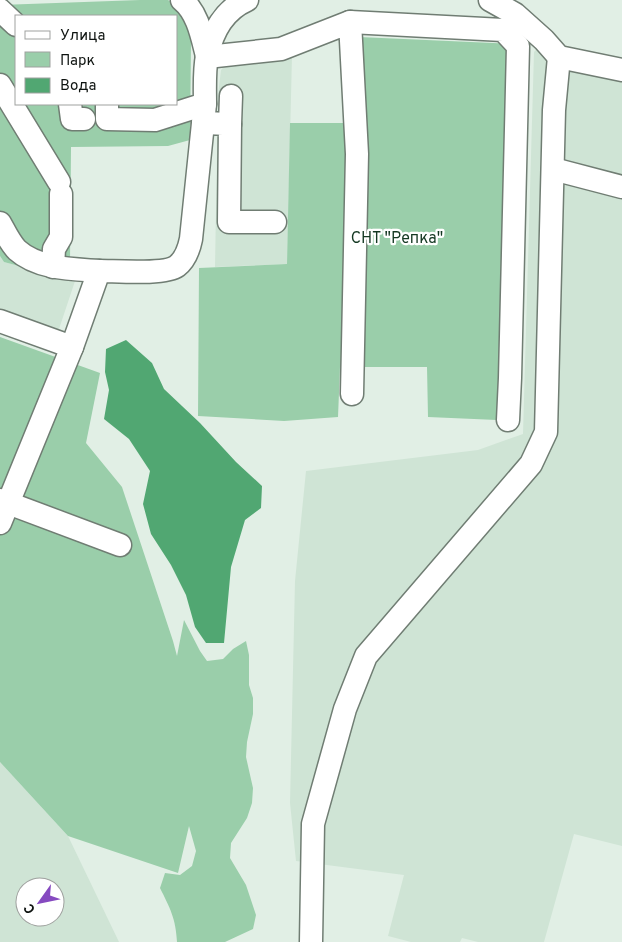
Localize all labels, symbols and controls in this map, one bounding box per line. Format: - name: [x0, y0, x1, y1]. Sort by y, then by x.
- legend: [15, 15, 178, 105]
- text: Улица: [60, 27, 105, 46]
- text: Парк: [60, 52, 95, 71]
- text: Вода: [60, 77, 96, 96]
- park label: СНТ "Репка": [351, 229, 443, 249]
- north arrow: [15, 877, 65, 927]
- text: С: [21, 900, 40, 917]

